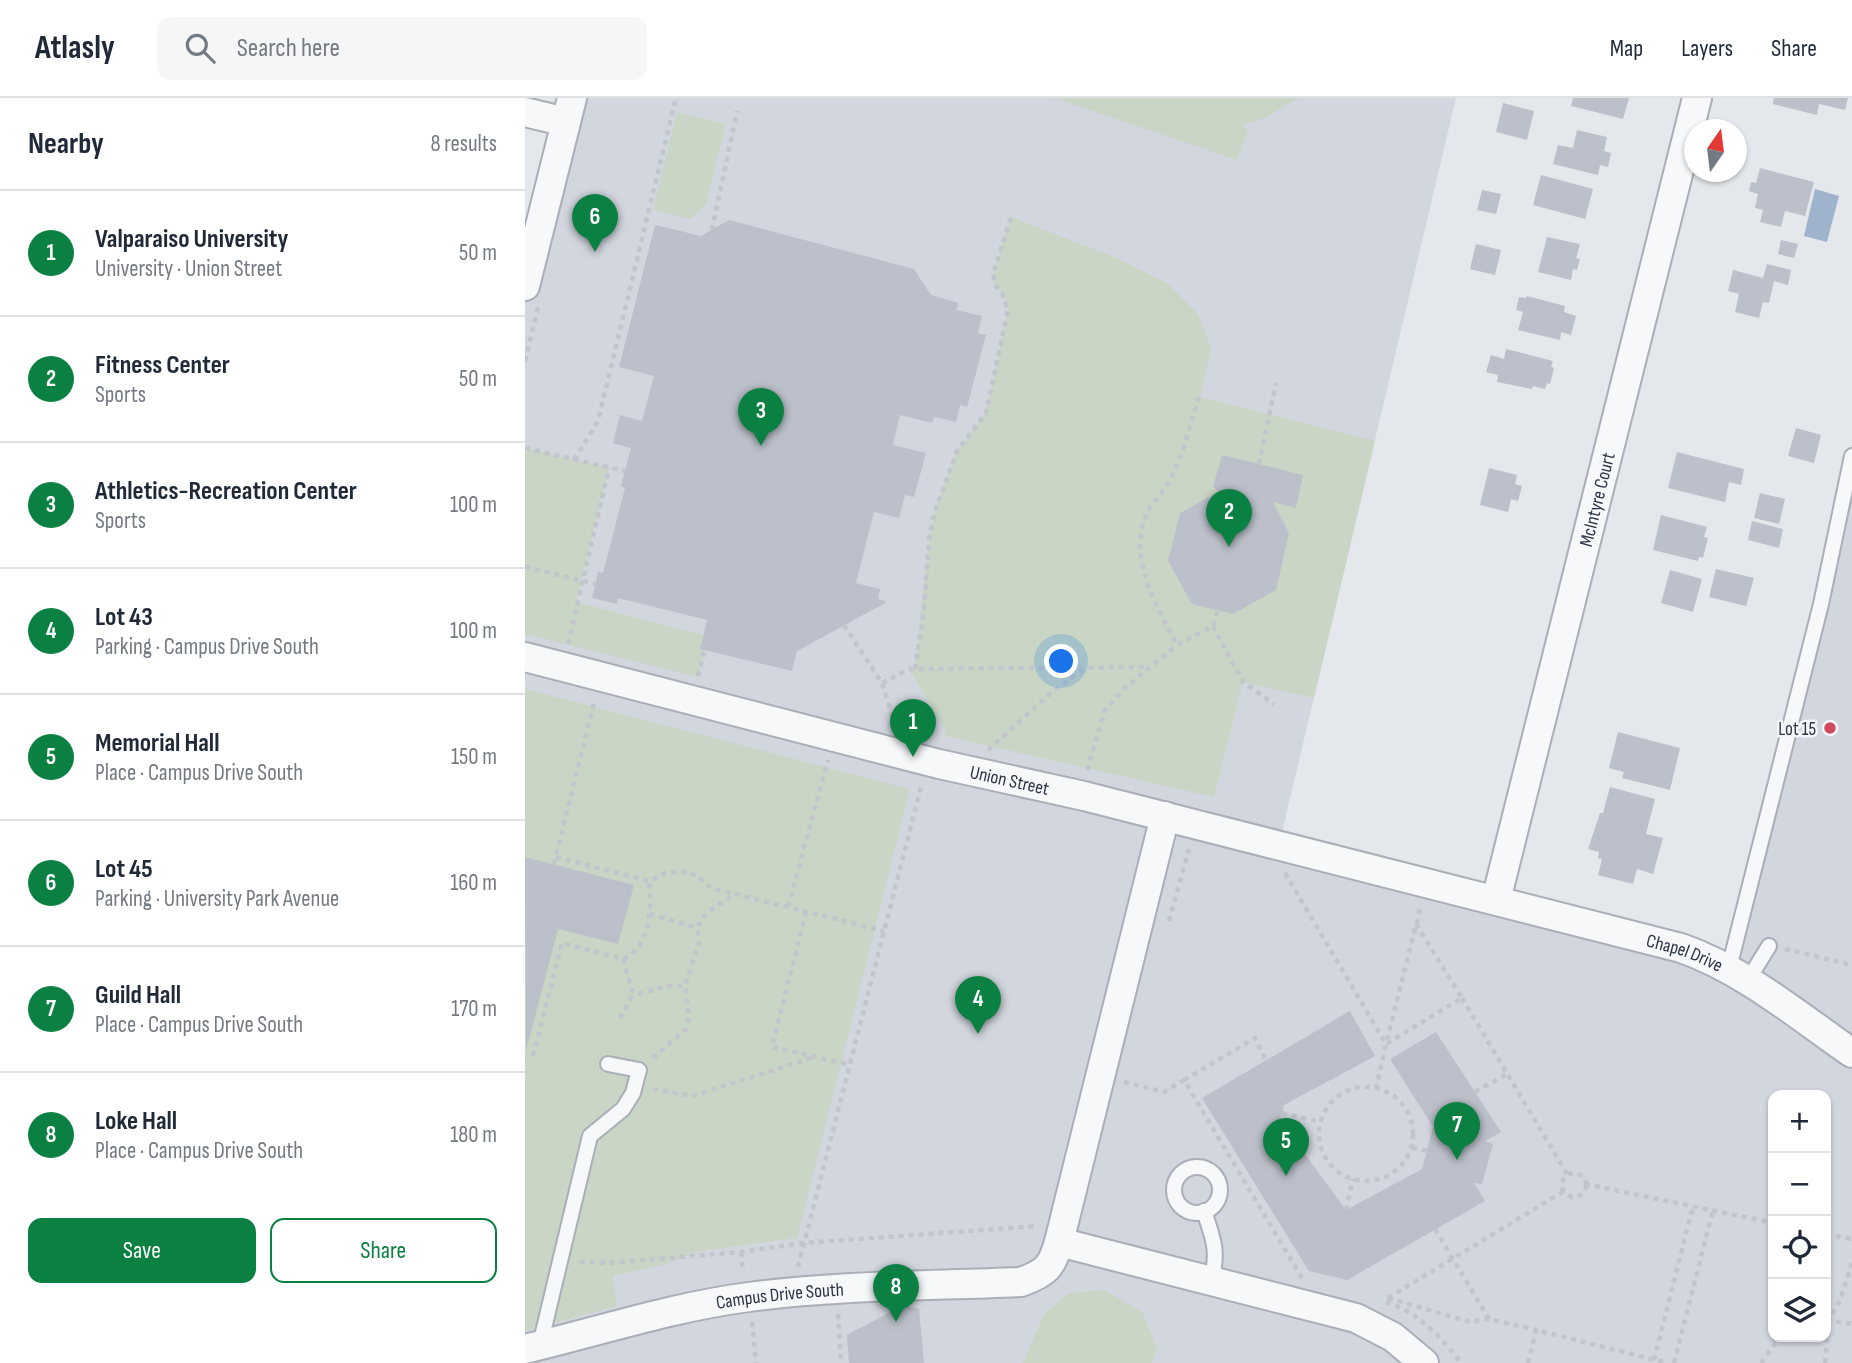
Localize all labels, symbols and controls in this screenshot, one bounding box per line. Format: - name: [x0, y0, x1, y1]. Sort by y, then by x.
- search box: [157, 17, 647, 80]
- text: Atlasly: [35, 28, 115, 68]
- icon: search: [181, 29, 219, 67]
- text: Search here: [237, 33, 340, 64]
- text: Map: [1610, 34, 1643, 63]
- text: Layers: [1681, 34, 1733, 63]
- text: Share: [1771, 34, 1817, 63]
- north arrow: [1684, 119, 1747, 182]
- text: Nearby: [28, 126, 104, 162]
- text: 8 results: [431, 130, 497, 158]
- pin: 6: [572, 194, 618, 252]
- text: Valparaiso University: [95, 224, 288, 255]
- text: 1: [46, 239, 56, 267]
- text: 50 m: [459, 239, 497, 267]
- text: University · Union Street: [95, 255, 282, 283]
- text: Fitness Center: [95, 350, 230, 381]
- text: 2: [46, 365, 56, 393]
- text: 50 m: [459, 365, 497, 393]
- text: Sports: [95, 381, 146, 409]
- pin: 3: [738, 388, 784, 446]
- street label: McIntyre Court: [1575, 450, 1621, 549]
- text: Athletics-Recreation Center: [95, 476, 357, 507]
- pin: 2: [1206, 489, 1252, 547]
- text: 3: [46, 491, 56, 519]
- text: 100 m: [450, 491, 497, 519]
- text: Sports: [95, 507, 146, 535]
- text: Lot 43: [95, 602, 153, 633]
- text: 4: [46, 617, 56, 645]
- text: 100 m: [450, 617, 497, 645]
- text: Parking · Campus Drive South: [95, 633, 319, 661]
- your location: [1044, 644, 1078, 678]
- pin: 1: [890, 699, 936, 757]
- place label: Lot 15: [1778, 718, 1816, 741]
- marker: Lot 15: [1822, 720, 1838, 736]
- text: Memorial Hall: [95, 728, 219, 759]
- text: 5: [46, 743, 56, 771]
- text: 150 m: [451, 743, 497, 771]
- text: Place · Campus Drive South: [95, 759, 303, 787]
- street label: Union Street: [968, 761, 1051, 801]
- text: Lot 45: [95, 854, 153, 885]
- text: 6: [46, 869, 56, 897]
- text: 160 m: [450, 869, 497, 897]
- text: Parking · University Park Avenue: [95, 885, 339, 913]
- street label: Chapel Drive: [1644, 930, 1727, 978]
- pin: 4: [955, 976, 1001, 1034]
- text: Guild Hall: [95, 980, 181, 1011]
- text: 7: [46, 995, 56, 1023]
- text: 170 m: [451, 995, 497, 1023]
- text: Place · Campus Drive South: [95, 1011, 303, 1039]
- map controls: [1768, 1090, 1831, 1342]
- button: +: [1768, 1090, 1831, 1153]
- pin: 7: [1434, 1102, 1480, 1160]
- text: Loke Hall: [95, 1106, 177, 1137]
- pin: 5: [1263, 1118, 1309, 1176]
- text: 8: [46, 1121, 56, 1149]
- text: 180 m: [450, 1121, 497, 1149]
- text: Place · Campus Drive South: [95, 1137, 303, 1165]
- button: −: [1768, 1153, 1831, 1216]
- button: locate: [1768, 1216, 1831, 1279]
- button: Save: [28, 1218, 256, 1283]
- button: Share: [270, 1218, 497, 1283]
- pin: 8: [873, 1264, 919, 1322]
- street label: Campus Drive South: [714, 1278, 844, 1315]
- button: layers: [1768, 1279, 1831, 1342]

